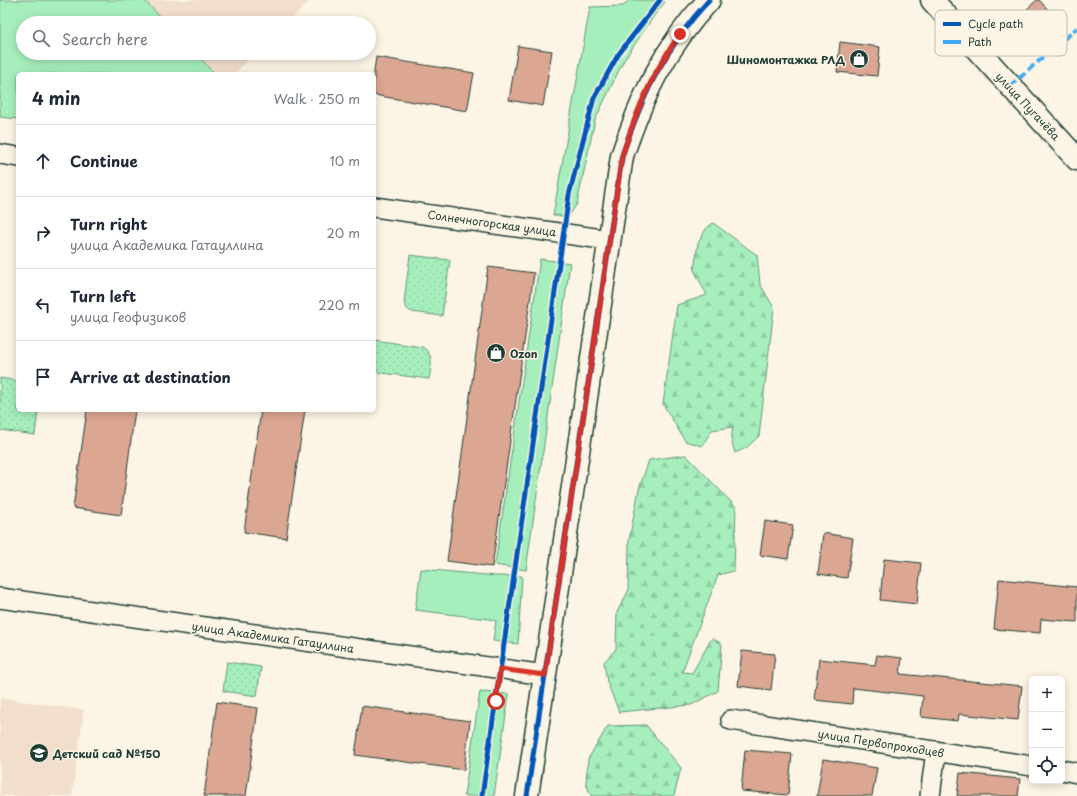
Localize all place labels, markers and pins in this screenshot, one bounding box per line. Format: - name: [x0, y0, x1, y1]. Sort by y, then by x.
- shop icon: Шиномонтажка РЛД: [848, 48, 870, 70]
- place label: Шиномонтажка РЛД: [726, 51, 845, 68]
- shop icon: Ozon: [485, 342, 507, 364]
- place label: Ozon: [510, 345, 538, 362]
- school or university icon: Детский сад №150: [28, 742, 50, 764]
- place label: Детский сад №150: [52, 745, 160, 762]

